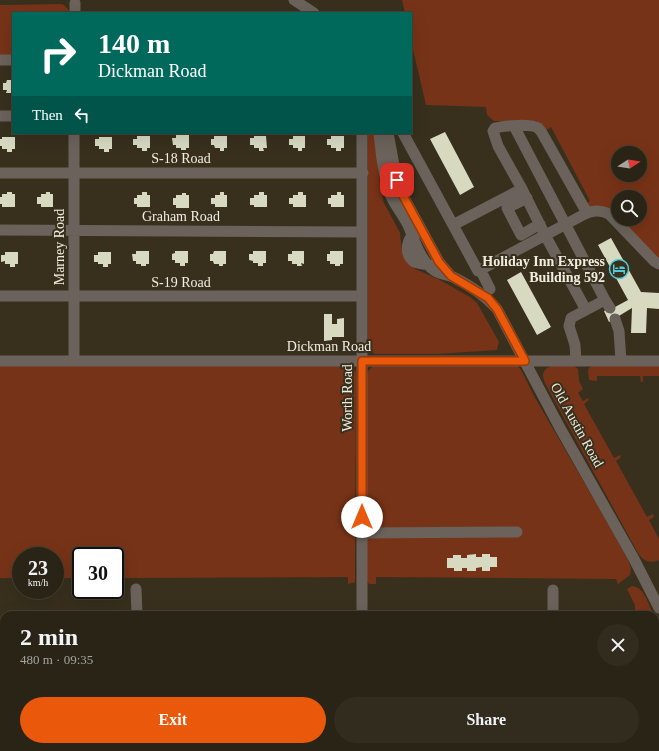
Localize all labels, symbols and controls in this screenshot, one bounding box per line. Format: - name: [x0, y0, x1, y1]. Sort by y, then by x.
- icon: right: [32, 28, 84, 80]
- text: 140 m: [98, 28, 170, 59]
- text: Dickman Road: [98, 61, 206, 81]
- icon: left: [71, 104, 93, 126]
- text: Then: [32, 107, 63, 123]
- north arrow: [611, 146, 647, 182]
- map controls: [611, 146, 647, 226]
- street label: S-18 Road: [151, 151, 211, 166]
- pin: [380, 163, 414, 197]
- icon: arrive: [386, 169, 408, 191]
- button: search: [611, 190, 647, 226]
- street label: Marney Road: [52, 209, 67, 285]
- street label: Graham Road: [142, 209, 220, 224]
- place label: Holiday Inn Express Building 592: [482, 254, 606, 285]
- hotel icon: Holiday Inn Express Building 592: [608, 258, 630, 280]
- street label: S-19 Road: [151, 275, 211, 290]
- street label: Dickman Road: [287, 339, 371, 354]
- street label: Worth Road: [340, 364, 355, 432]
- street label: Old Austin Road: [548, 380, 606, 470]
- position arrow: [341, 496, 383, 538]
- speed limit sign: 30: [72, 547, 124, 599]
- text: 23: [28, 557, 48, 579]
- text: km/h: [28, 577, 48, 588]
- text: 2 min: [20, 624, 78, 650]
- button: close: [597, 624, 639, 666]
- text: 480 m · 09:35: [20, 652, 93, 667]
- button: Exit: [20, 697, 326, 743]
- button: Share: [334, 697, 639, 743]

